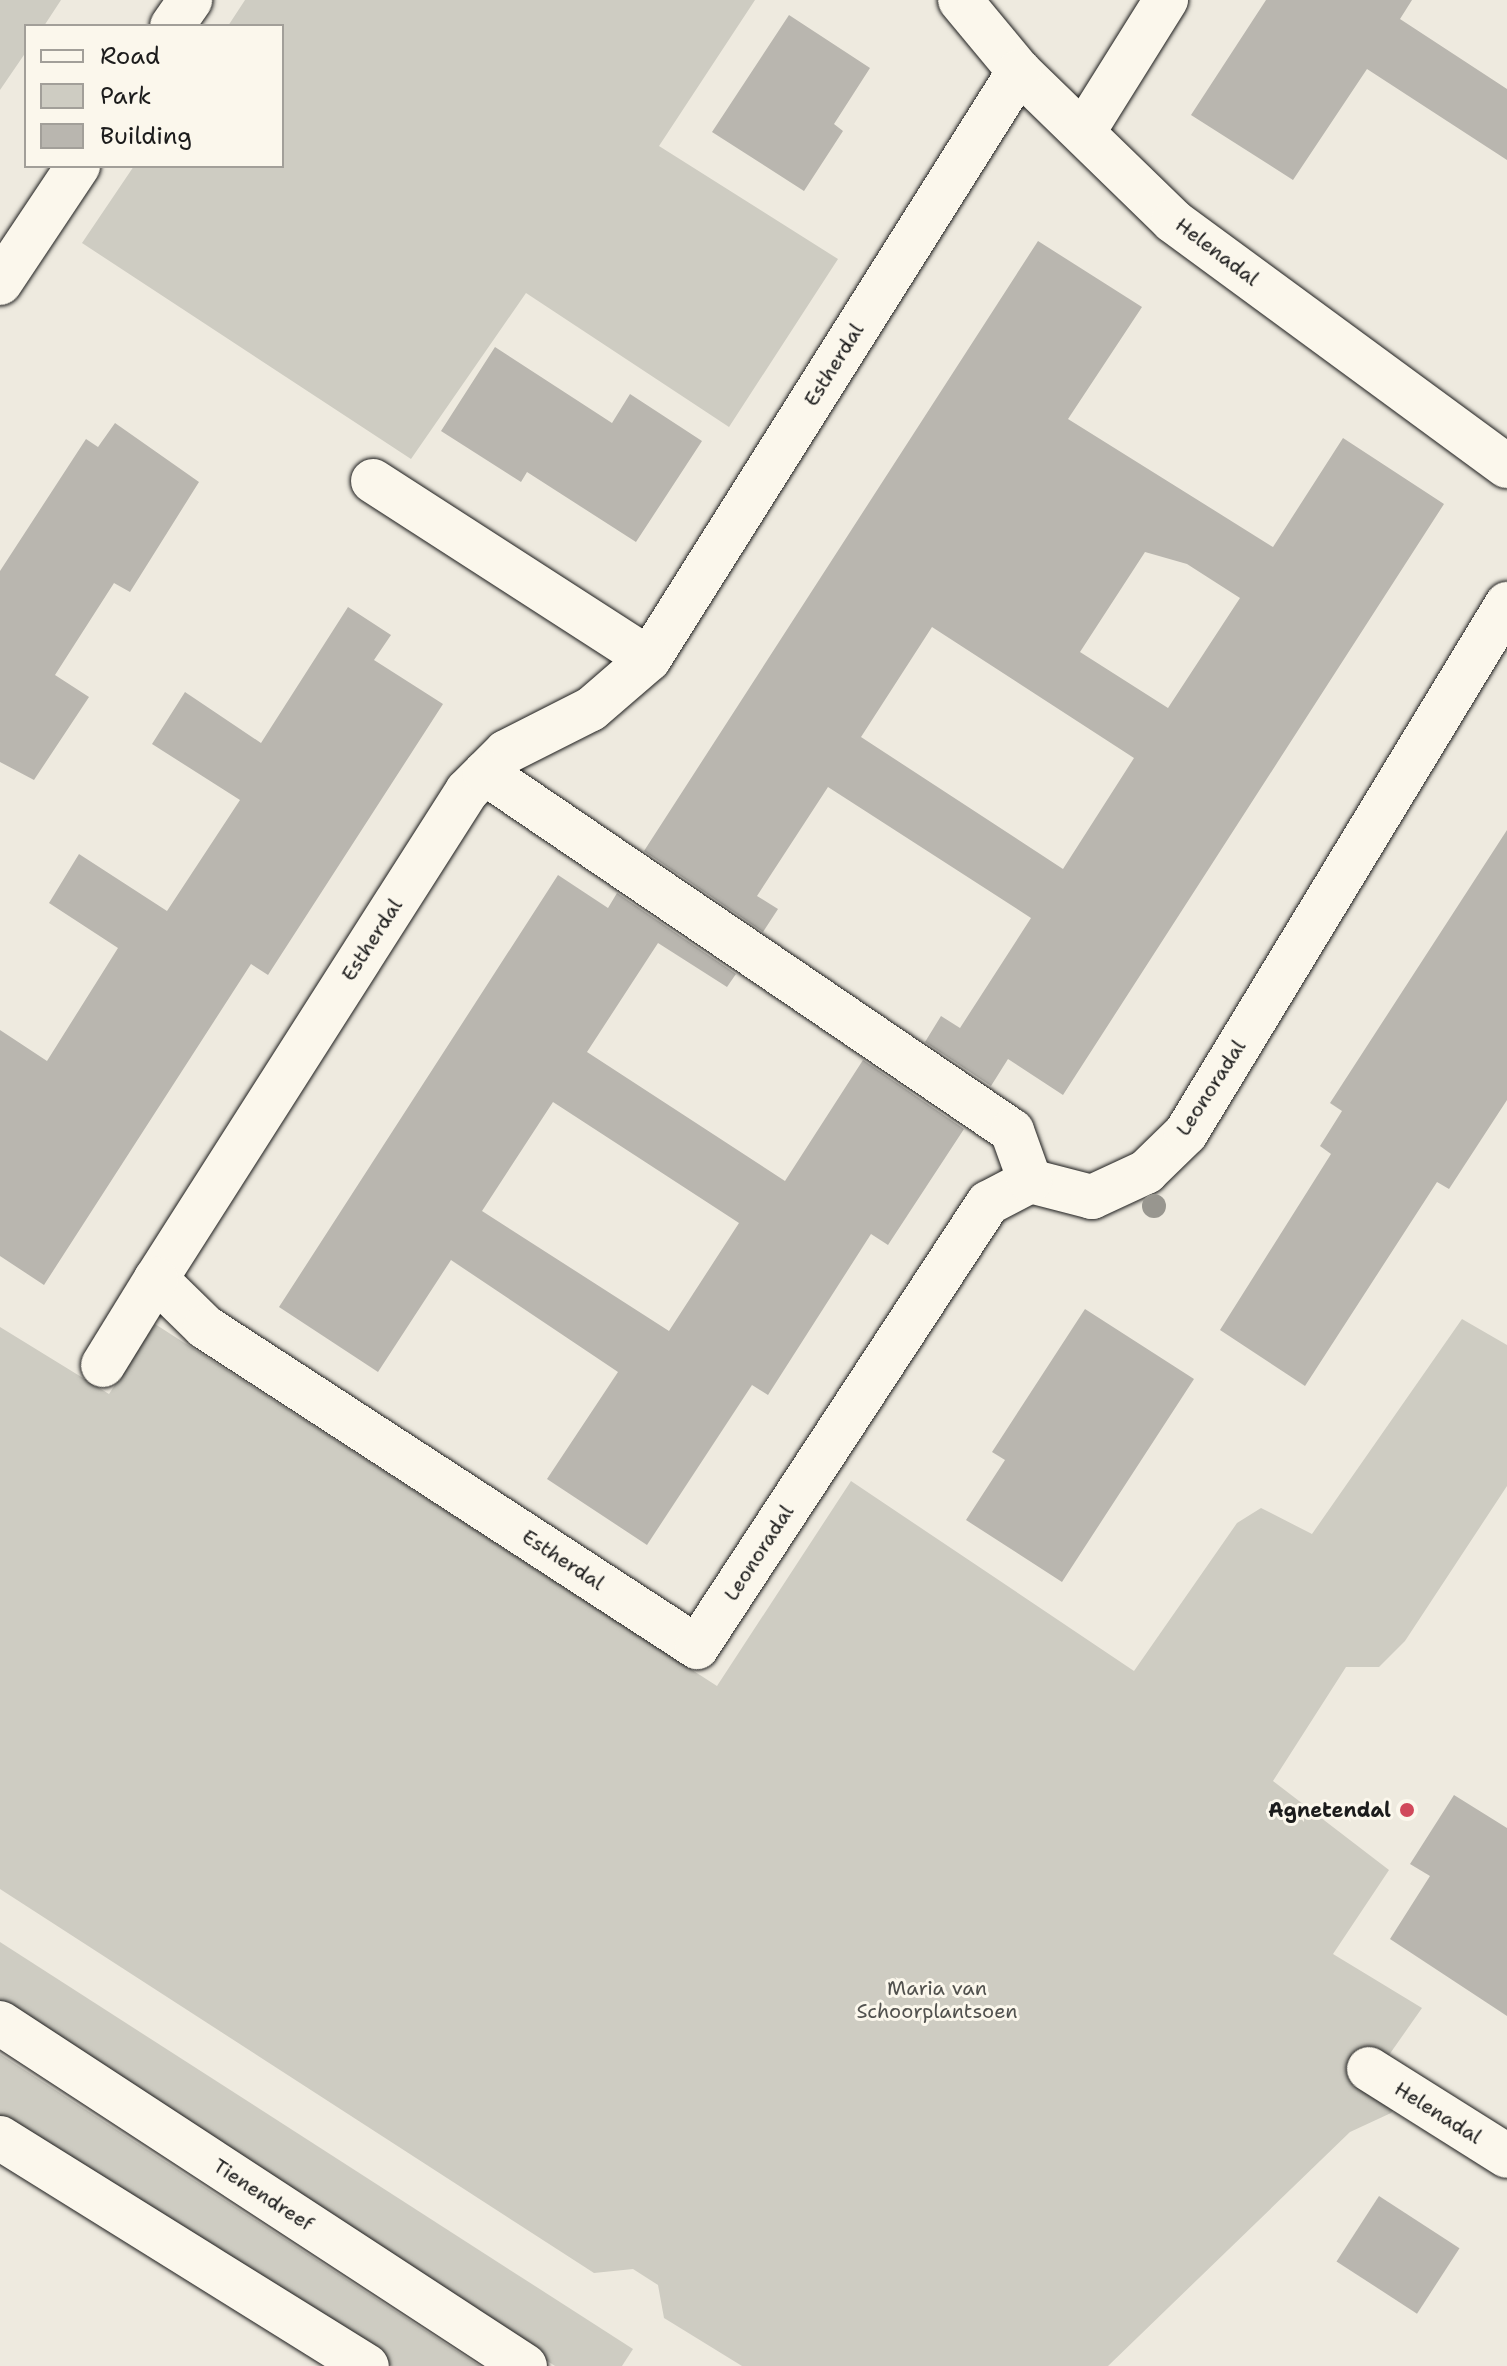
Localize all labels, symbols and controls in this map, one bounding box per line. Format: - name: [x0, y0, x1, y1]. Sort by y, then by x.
- legend: [24, 24, 284, 168]
- text: Road: [100, 40, 160, 72]
- text: Park: [100, 80, 152, 112]
- text: Building: [100, 120, 192, 152]
- street label: Helenadal: [1171, 213, 1263, 291]
- street label: Estherdal: [799, 319, 869, 411]
- street label: Estherdal: [337, 894, 407, 986]
- street label: Leonoradal: [1171, 1036, 1251, 1140]
- street label: Leonoradal: [719, 1501, 799, 1605]
- street label: Estherdal: [517, 1525, 609, 1595]
- place label: Agnetendal: [1268, 1798, 1391, 1822]
- marker: Agnetendal: [1398, 1801, 1416, 1819]
- park label: Maria van Schoorplantsoen: [856, 1976, 1018, 2023]
- street label: Helenadal: [1390, 2077, 1486, 2149]
- street label: Tienendreef: [208, 2154, 318, 2236]

